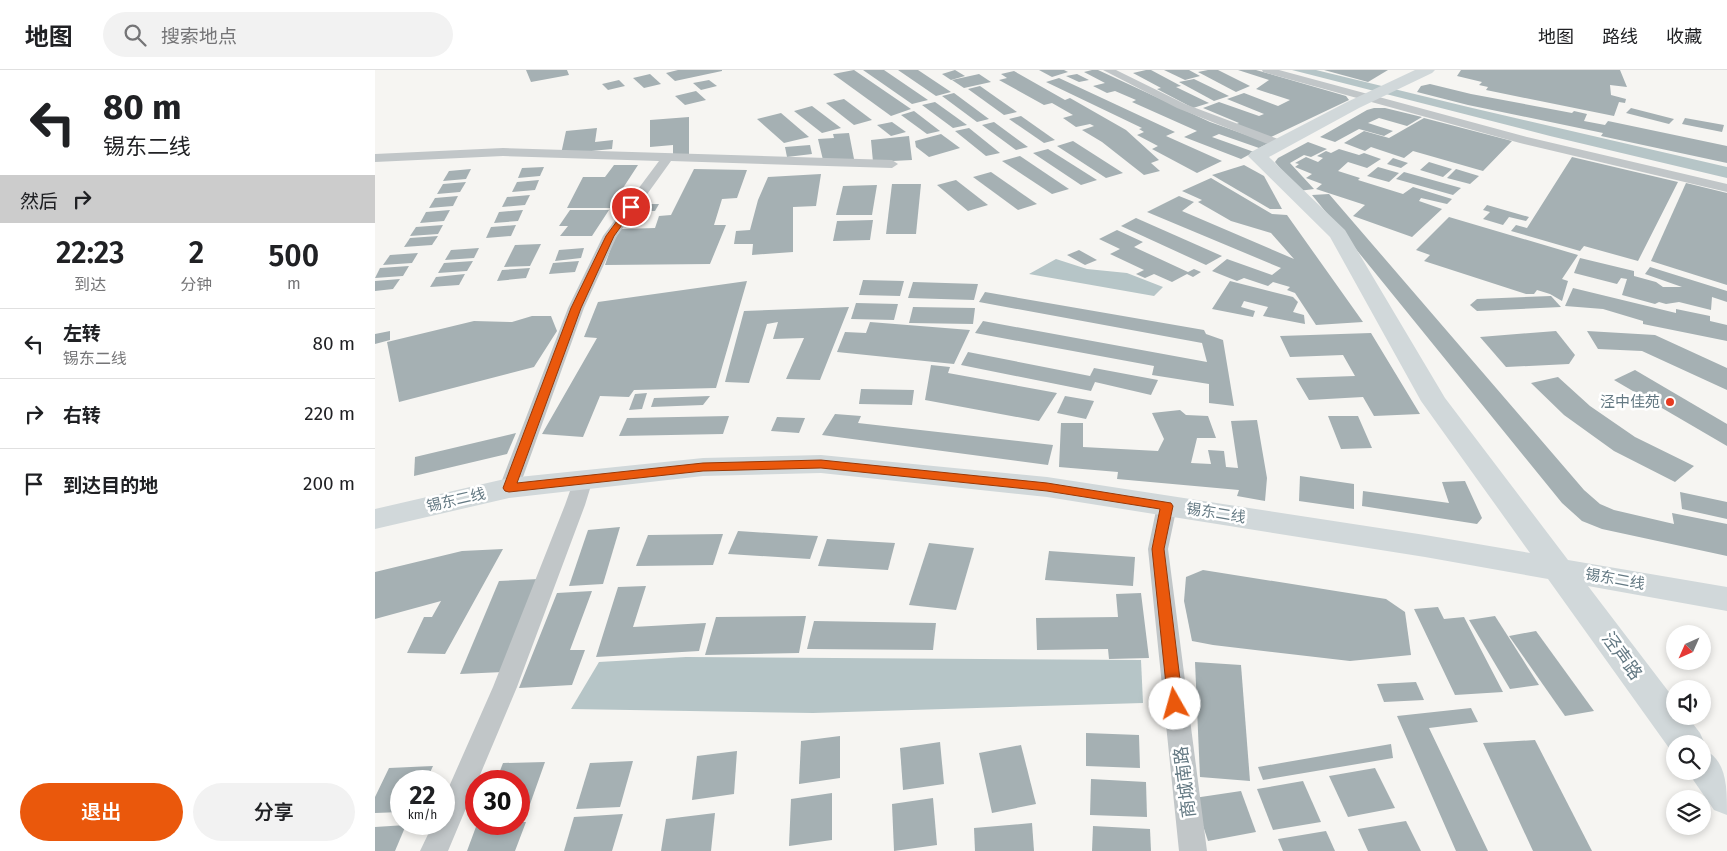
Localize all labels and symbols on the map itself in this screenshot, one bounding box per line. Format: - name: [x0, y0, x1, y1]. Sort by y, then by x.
- pin: [610, 186, 652, 228]
- place label: 泾中佳苑: [1600, 393, 1660, 411]
- marker: 泾中佳苑: [1664, 396, 1676, 408]
- street label: 锡东二线: [425, 484, 487, 516]
- street label: 锡东二线: [1185, 499, 1247, 527]
- street label: 锡东二线: [1584, 565, 1646, 593]
- north arrow: [1666, 625, 1711, 670]
- street label: 泾声路: [1597, 628, 1647, 684]
- position arrow: [1148, 677, 1200, 729]
- street label: 商城南路: [1170, 745, 1200, 819]
- speed limit sign: 30: [465, 770, 530, 835]

